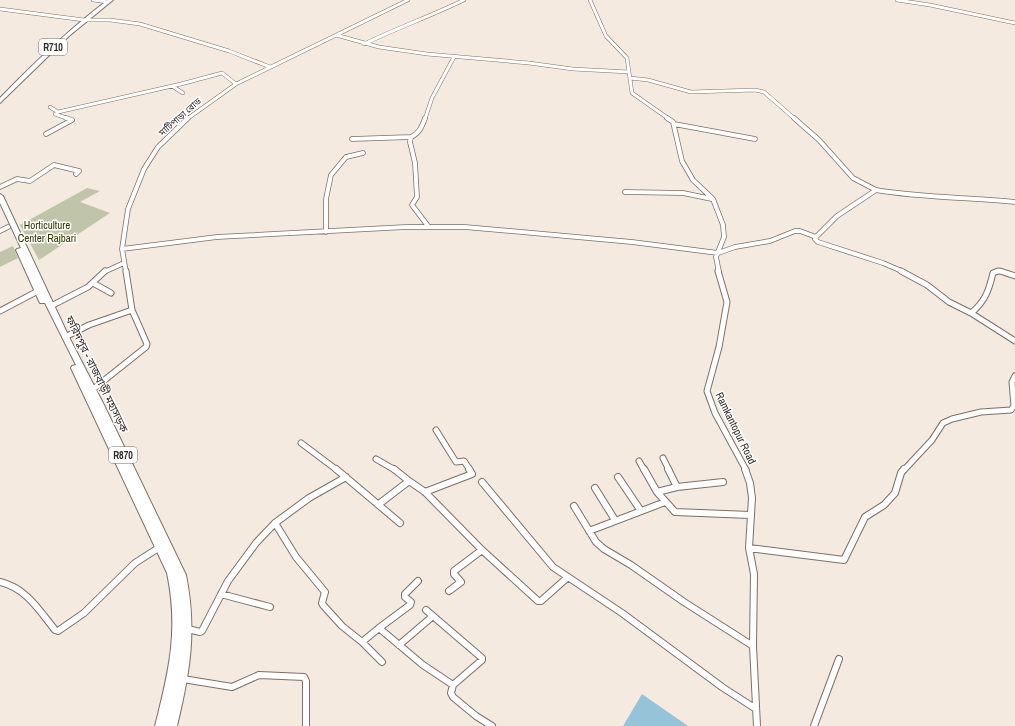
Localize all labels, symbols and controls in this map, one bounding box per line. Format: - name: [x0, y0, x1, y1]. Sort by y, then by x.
- road number: R710: [39, 39, 67, 55]
- street label: মাটিপাড়া রোড: [156, 95, 204, 139]
- park label: Horticulture Center Rajbari: [18, 218, 76, 245]
- street label: ফরিদপুর - রাজবাড়ী মহাসড়ক: [62, 313, 131, 435]
- street label: Ramkantopur Road: [713, 390, 759, 466]
- road number: R870: [109, 447, 137, 463]

